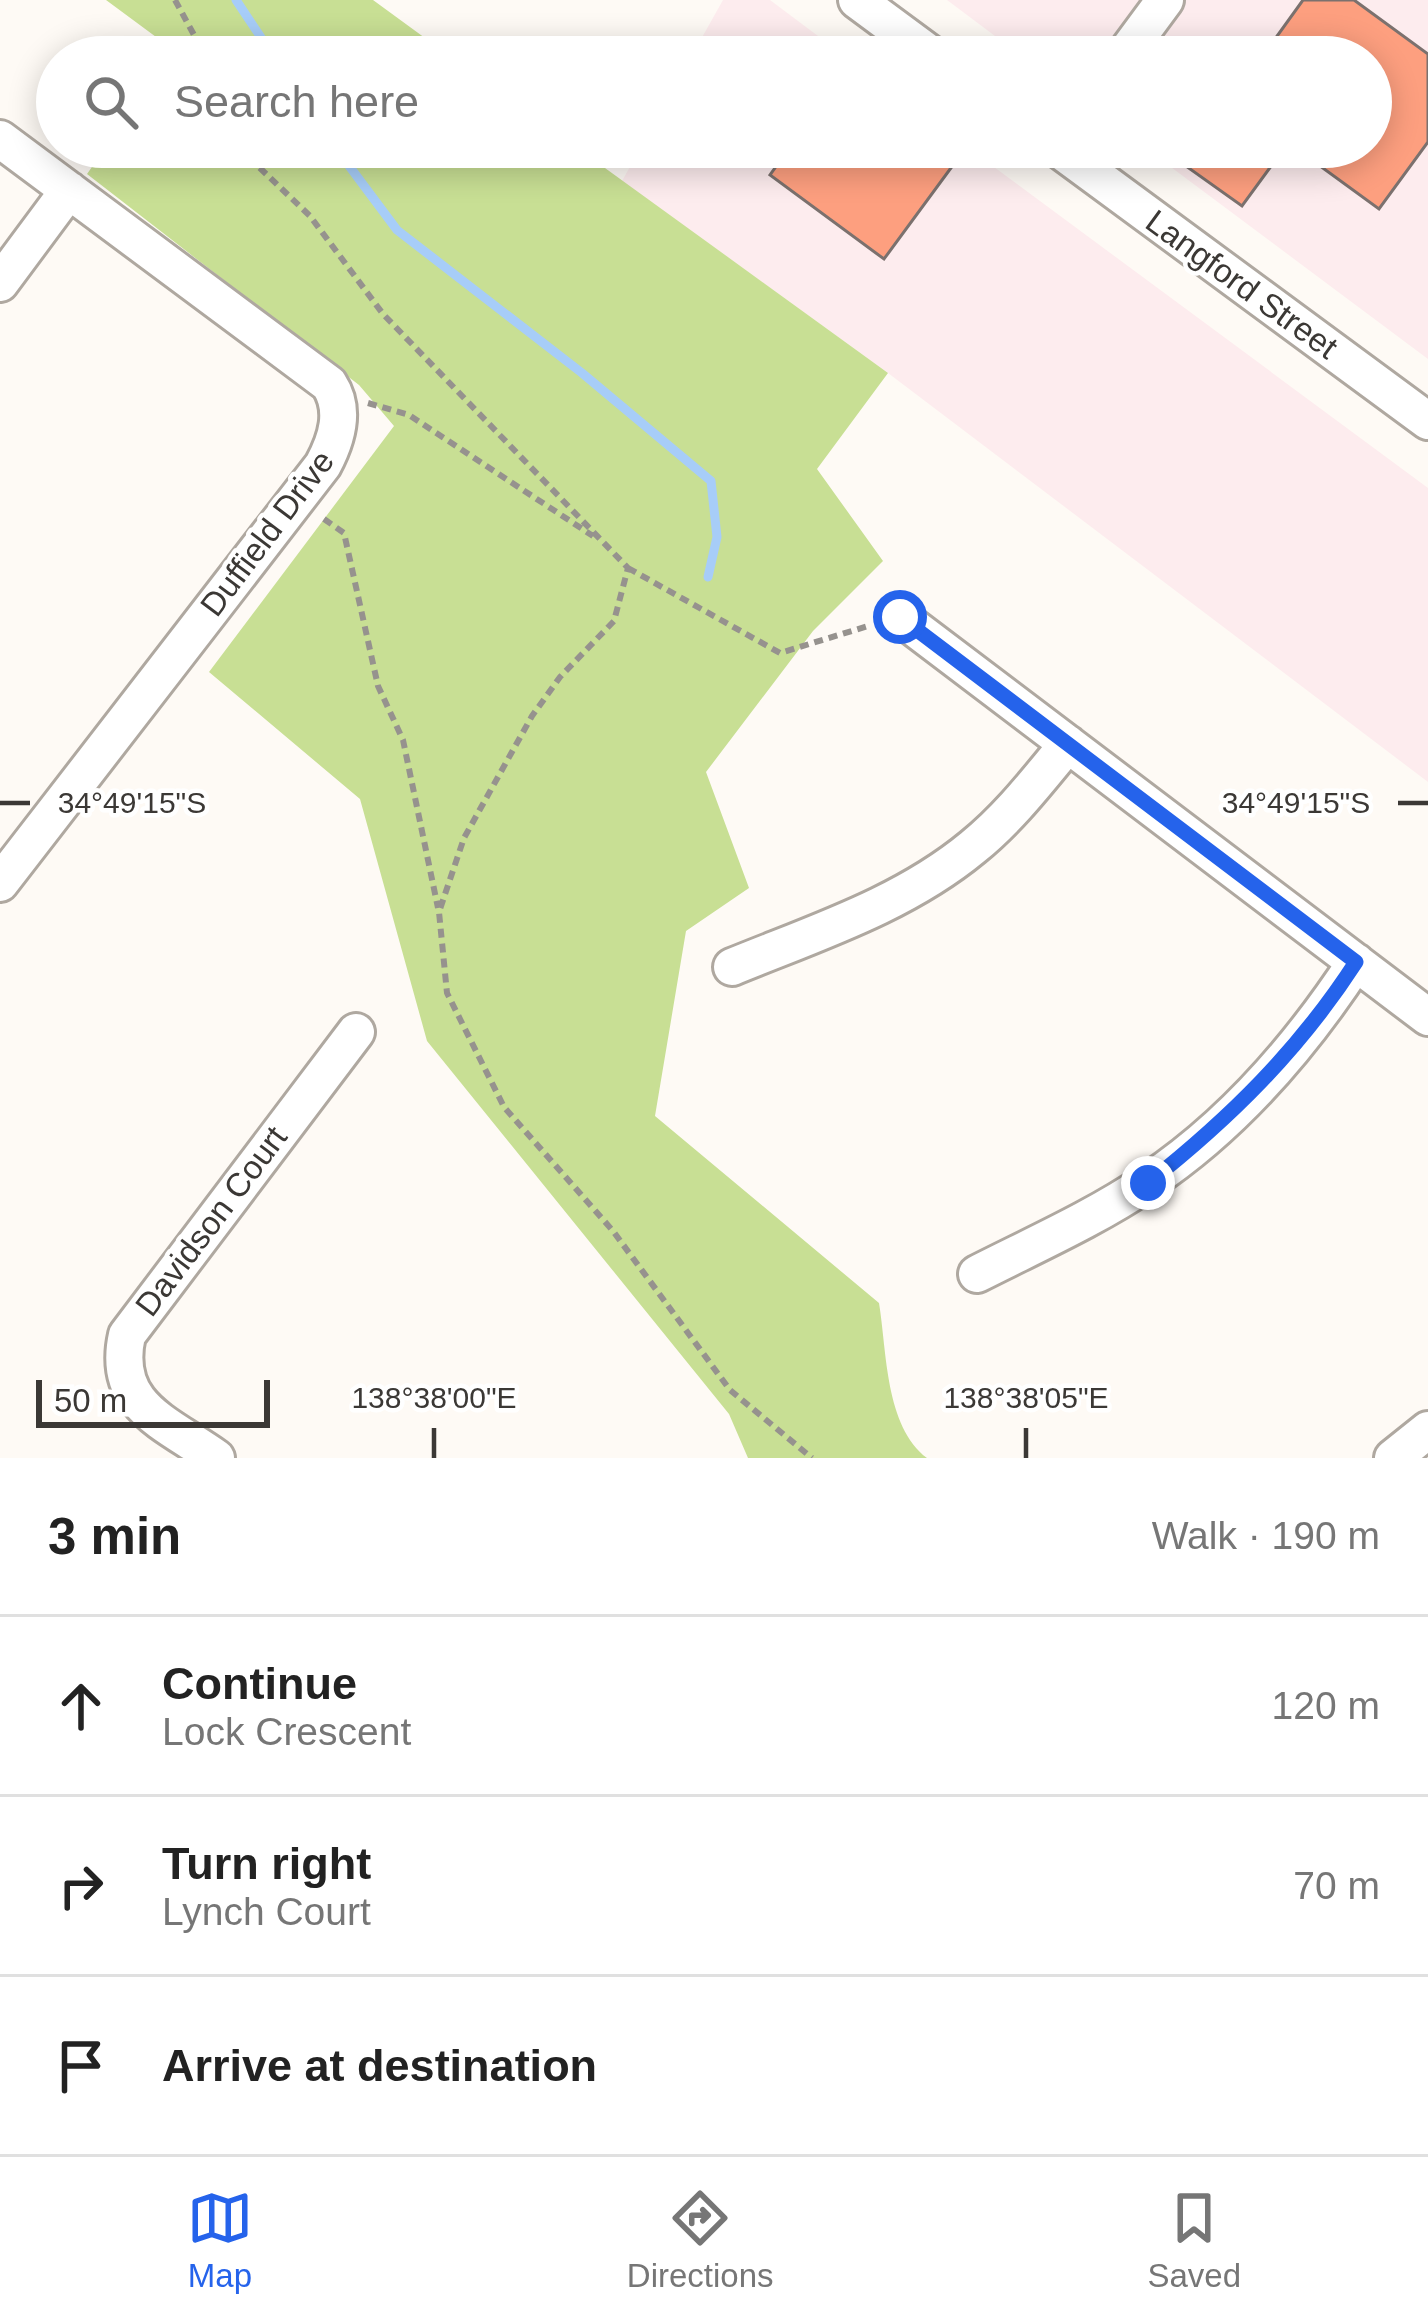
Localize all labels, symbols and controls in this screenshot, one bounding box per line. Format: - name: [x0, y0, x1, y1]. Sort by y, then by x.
- search box: [36, 36, 1392, 168]
- icon: search: [78, 69, 144, 135]
- text: Search here: [174, 76, 419, 127]
- street label: Langford Street: [1139, 202, 1345, 366]
- street label: Duffield Drive: [193, 443, 341, 623]
- route start: [873, 590, 927, 644]
- text: 34°49'15"S: [58, 786, 206, 819]
- text: 34°49'15"S: [1222, 786, 1370, 819]
- street label: Davidson Court: [128, 1119, 294, 1323]
- route end: [1121, 1156, 1175, 1210]
- scale bar: [36, 1374, 270, 1427]
- text: 138°38'00"E: [351, 1381, 517, 1414]
- text: 138°38'05"E: [943, 1381, 1109, 1414]
- text: 50 m: [54, 1382, 127, 1419]
- text: 3 min: [48, 1508, 181, 1565]
- text: Walk · 190 m: [1152, 1514, 1380, 1557]
- text: Continue: [162, 1658, 357, 1709]
- icon: ahead: [48, 1673, 114, 1739]
- text: 120 m: [1272, 1684, 1380, 1727]
- text: Lock Crescent: [162, 1710, 411, 1753]
- text: Turn right: [162, 1838, 371, 1889]
- icon: right: [48, 1853, 114, 1919]
- text: 70 m: [1293, 1864, 1380, 1907]
- text: Lynch Court: [162, 1890, 371, 1933]
- icon: arrive: [48, 2033, 114, 2099]
- text: Arrive at destination: [162, 2040, 597, 2091]
- tab: Map: [187, 2185, 253, 2295]
- tab: Directions: [627, 2185, 774, 2295]
- tab: Saved: [1147, 2185, 1241, 2295]

